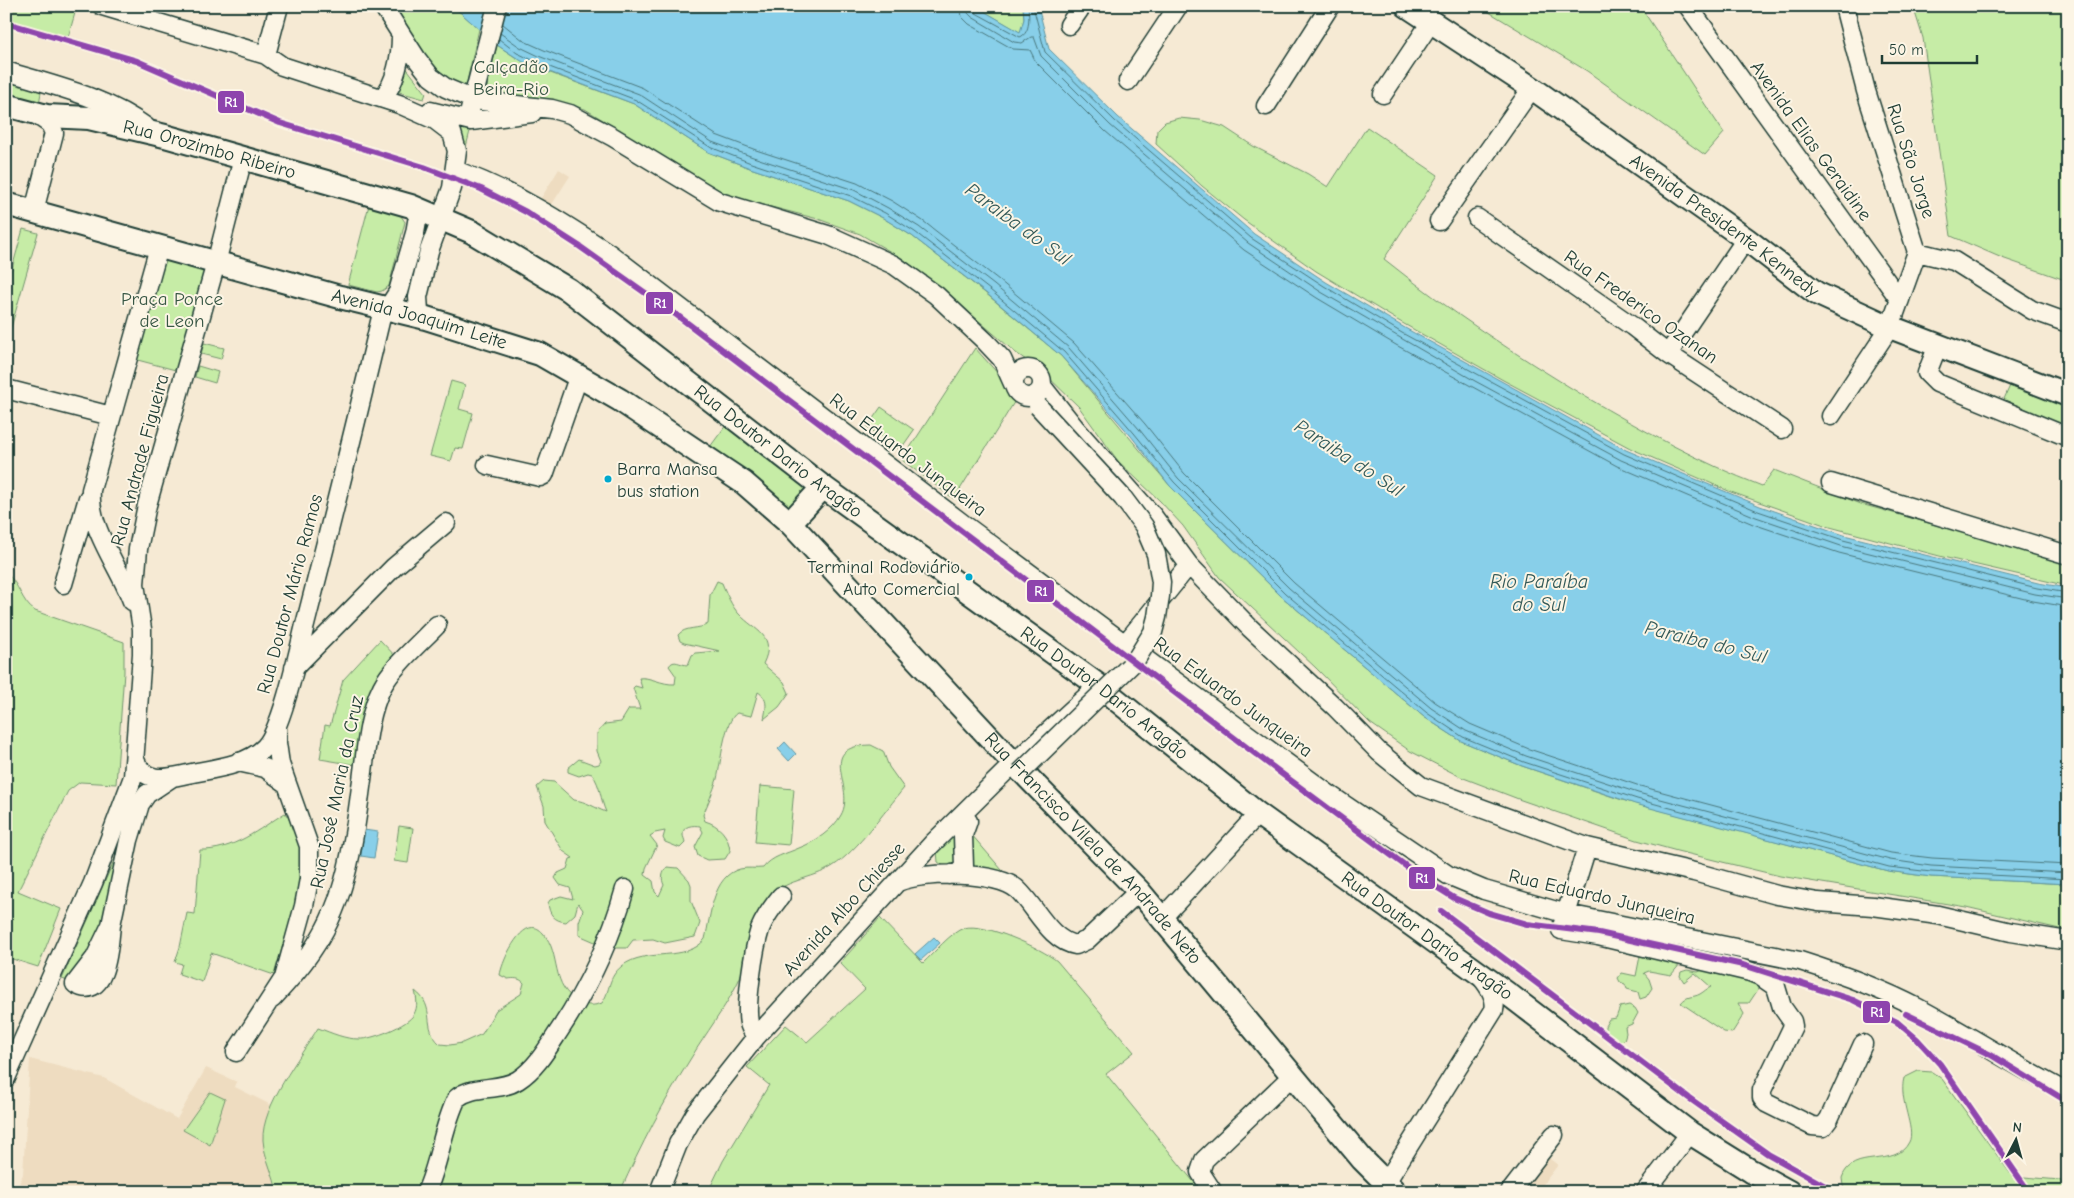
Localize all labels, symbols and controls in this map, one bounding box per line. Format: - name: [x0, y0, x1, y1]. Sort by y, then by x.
- scale bar: [1882, 32, 1976, 64]
- text: 50 m: [1889, 41, 1924, 59]
- park label: Calçadão Beira-Rio: [473, 56, 549, 100]
- street label: Avenida Elias Geraidine: [1746, 57, 1876, 225]
- line badge: R1: [217, 90, 245, 114]
- text: R1: [224, 94, 238, 111]
- street label: Rua São Jorge: [1882, 101, 1940, 221]
- street label: Rua Orozimbo Ribeiro: [121, 115, 298, 184]
- street label: Avenida Presidente Kennedy: [1625, 149, 1824, 302]
- water label: Paraiba do Sul: [961, 178, 1076, 270]
- street label: Rua Frederico Ozanan: [1560, 246, 1722, 368]
- street label: Avenida Joaquim Leite: [329, 284, 510, 354]
- park label: Praça Ponce de Leon: [121, 288, 223, 332]
- line badge: R1: [645, 291, 674, 315]
- text: R1: [653, 295, 667, 312]
- street label: Rua Andrade Figueira: [106, 371, 174, 549]
- street label: Rua Doutor Dario Aragão: [690, 380, 867, 523]
- street label: Rua Eduardo Junqueira: [825, 389, 991, 521]
- water label: Paraiba do Sul: [1290, 414, 1408, 502]
- place label: Barra Mansa bus station: [617, 459, 718, 502]
- marker: Barra Mansa bus station: [603, 474, 613, 484]
- street label: Rua Doutor Mário Ramos: [253, 492, 327, 696]
- place label: Terminal Rodoviário Auto Comercial: [807, 557, 960, 600]
- water label: Rio Paraíba do Sul: [1490, 570, 1588, 616]
- marker: Terminal Rodoviário Auto Comercial: [964, 572, 974, 582]
- line badge: R1: [1026, 579, 1055, 603]
- text: R1: [1034, 583, 1048, 600]
- water label: Paraiba do Sul: [1643, 616, 1770, 668]
- street label: Rua Doutor Dario Aragão: [1016, 622, 1193, 764]
- street label: Rua Eduardo Junqueira: [1149, 632, 1317, 762]
- street label: Rua José Maria da Cruz: [306, 694, 368, 890]
- street label: Rua Francisco Vilela de Andrade Neto: [980, 728, 1206, 969]
- street label: Avenida Albo Chiesse: [778, 838, 910, 980]
- street label: Rua Eduardo Junqueira: [1507, 865, 1697, 929]
- line badge: R1: [1408, 866, 1436, 890]
- street label: Rua Doutor Dario Aragão: [1337, 867, 1517, 1005]
- text: R1: [1415, 870, 1429, 887]
- line badge: R1: [1862, 1000, 1891, 1024]
- text: R1: [1870, 1004, 1884, 1021]
- north arrow: [1992, 1116, 2042, 1166]
- text: N: [2012, 1119, 2023, 1136]

